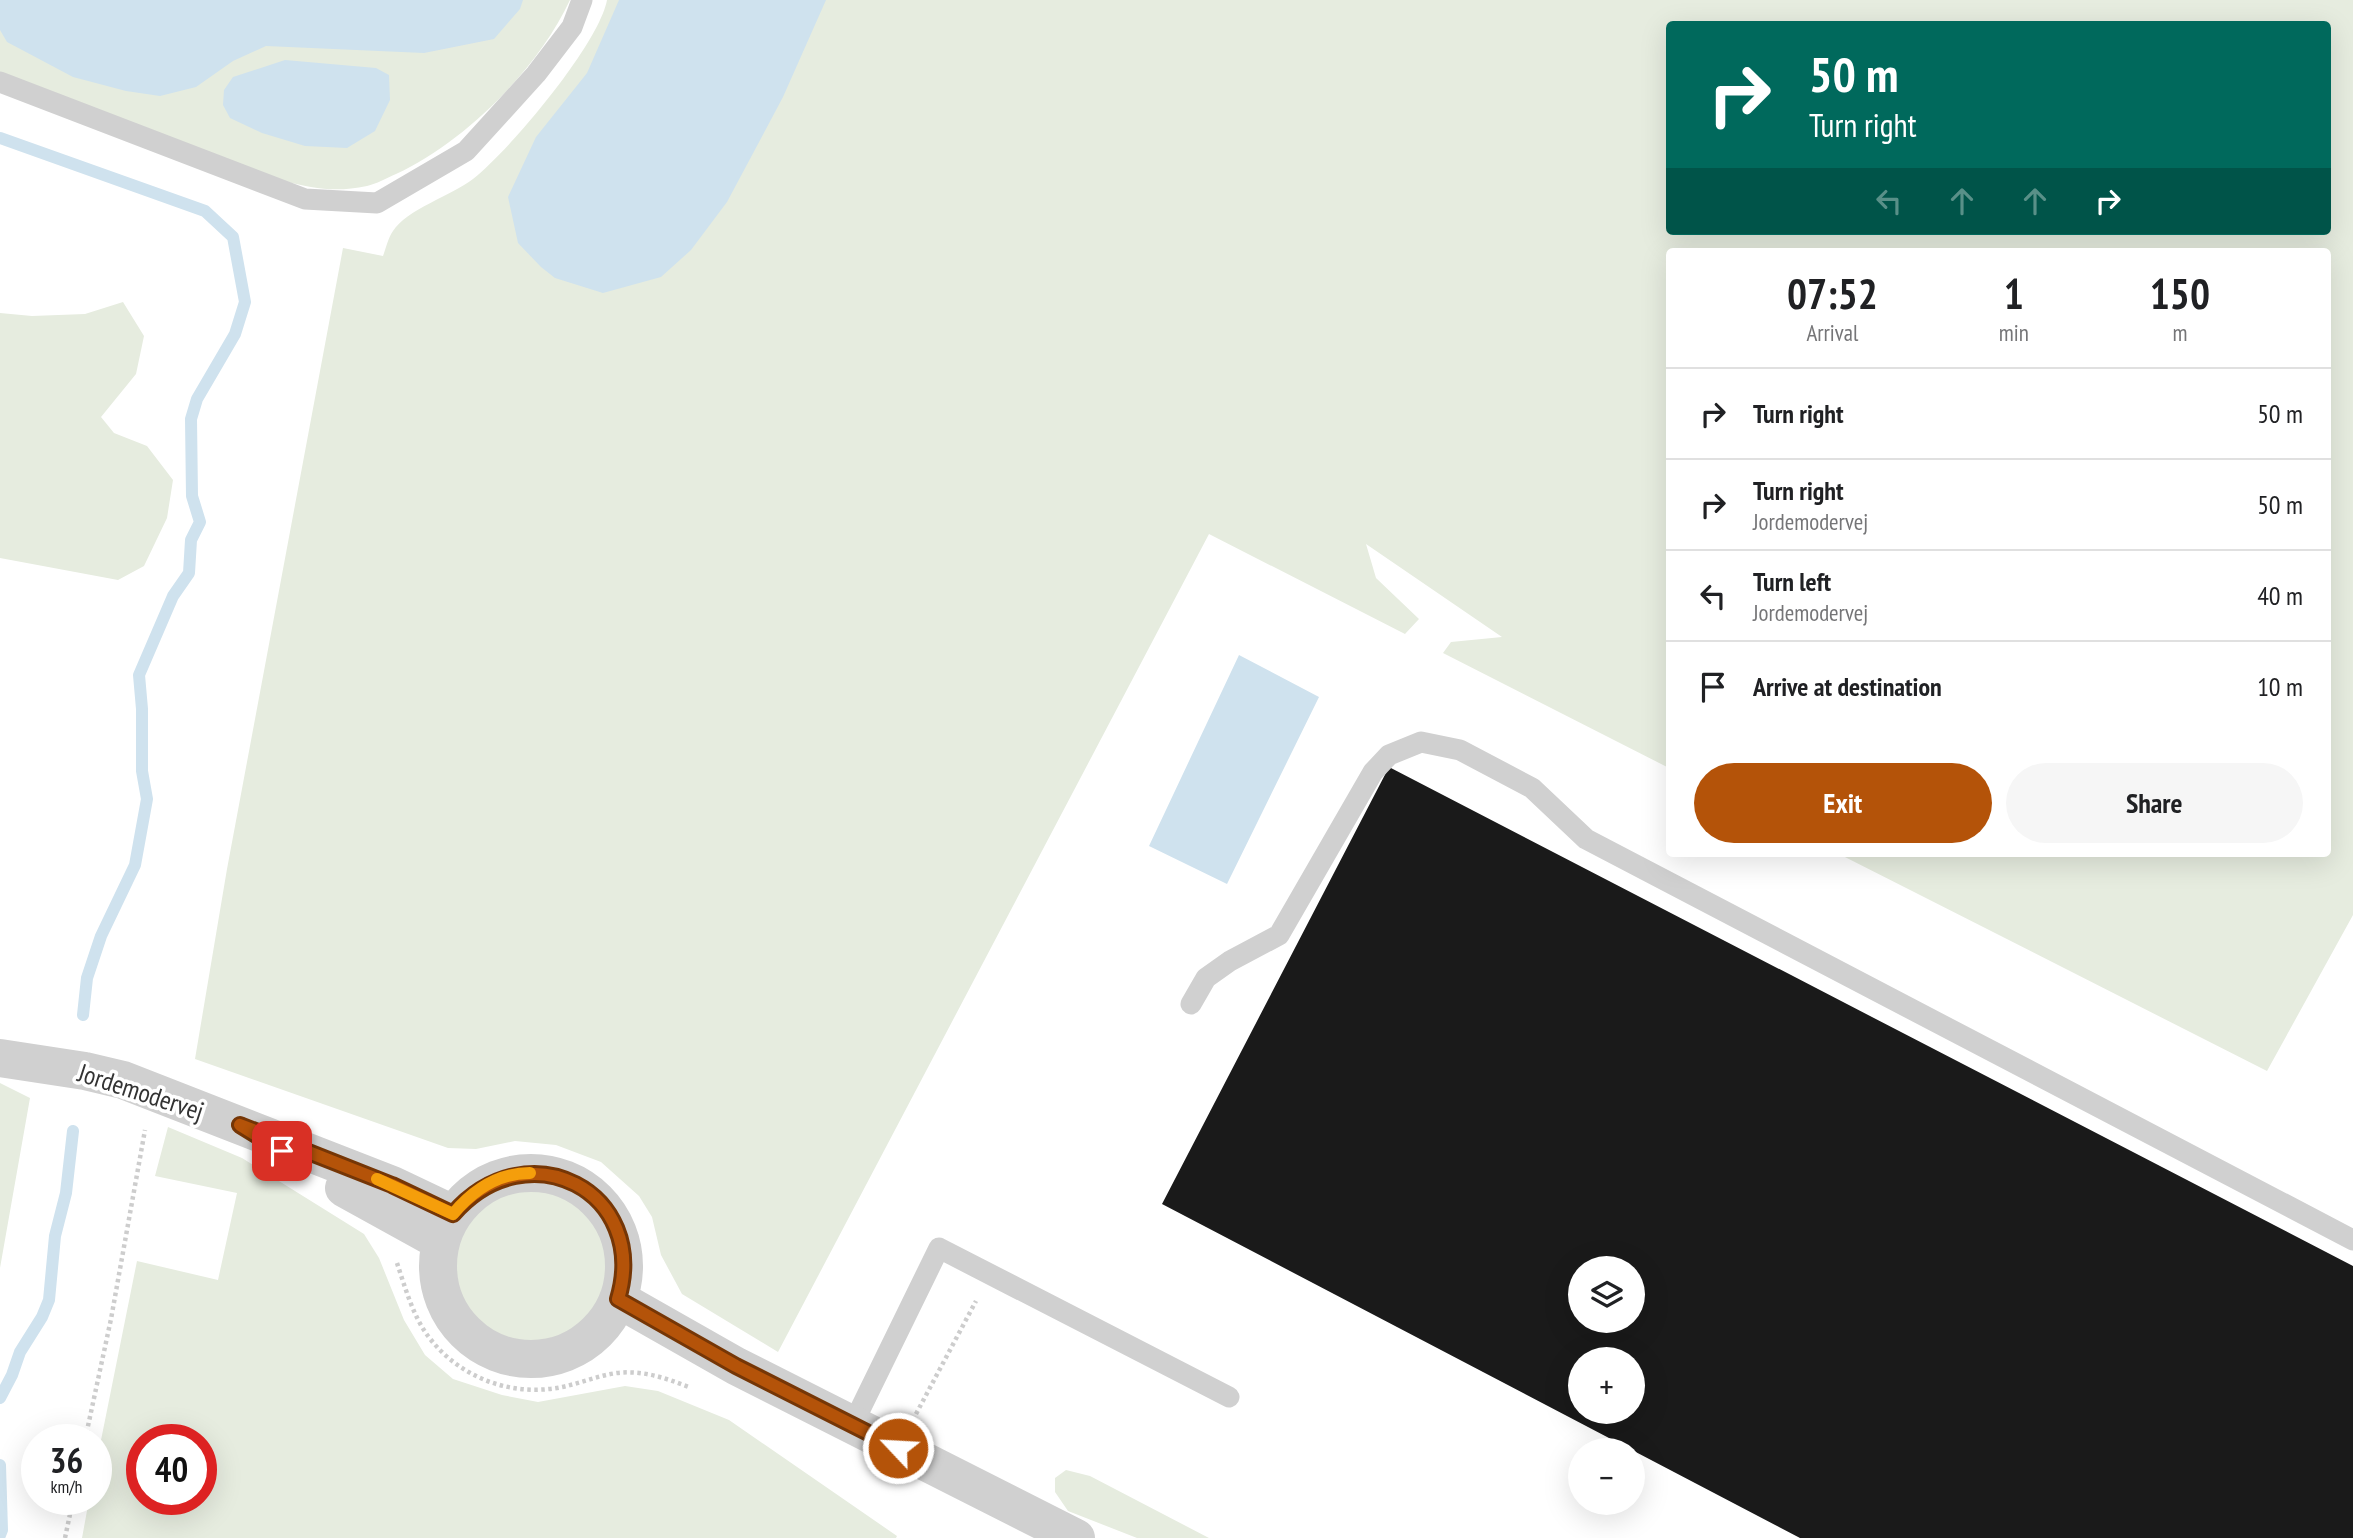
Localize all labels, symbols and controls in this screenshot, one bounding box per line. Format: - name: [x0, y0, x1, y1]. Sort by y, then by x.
- text: 50 m: [1809, 42, 1898, 106]
- icon: right: [1694, 49, 1785, 140]
- text: Turn right: [1809, 104, 1917, 146]
- icon: left: [1870, 182, 1908, 220]
- icon: ahead: [1943, 182, 1981, 220]
- icon: ahead: [2016, 182, 2054, 220]
- icon: right: [2089, 182, 2127, 220]
- text: 07:52: [1787, 266, 1878, 321]
- text: 1: [2004, 266, 2024, 321]
- text: 150: [2150, 266, 2210, 321]
- text: Arrival: [1806, 318, 1858, 347]
- text: min: [1999, 318, 2029, 347]
- text: m: [2172, 318, 2187, 347]
- icon: right: [1694, 395, 1732, 433]
- text: Turn right: [1753, 397, 1844, 430]
- text: 50 m: [2257, 397, 2303, 430]
- text: Turn right: [1753, 474, 1844, 507]
- icon: right: [1694, 486, 1732, 524]
- text: 50 m: [2257, 488, 2303, 521]
- text: Jordemodervej: [1753, 507, 1868, 536]
- text: Turn left: [1753, 565, 1831, 598]
- icon: left: [1694, 577, 1732, 615]
- text: 40 m: [2257, 579, 2303, 612]
- text: Jordemodervej: [1753, 598, 1868, 627]
- icon: arrive: [1694, 668, 1732, 706]
- text: Arrive at destination: [1753, 670, 1942, 703]
- text: 10 m: [2257, 670, 2303, 703]
- button: Exit: [1694, 763, 1992, 843]
- button: Share: [2006, 763, 2303, 843]
- street label: Jordemodervej: [73, 1055, 208, 1127]
- pin: [252, 1121, 312, 1181]
- icon: arrive: [263, 1132, 301, 1170]
- map controls: [1568, 1256, 1645, 1515]
- button: layers: [1568, 1256, 1645, 1333]
- button: +: [1568, 1347, 1645, 1424]
- position arrow: [861, 1411, 935, 1485]
- speed limit sign: 40: [126, 1424, 217, 1515]
- text: 36: [50, 1437, 83, 1483]
- button: −: [1568, 1438, 1645, 1515]
- text: km/h: [51, 1475, 82, 1498]

